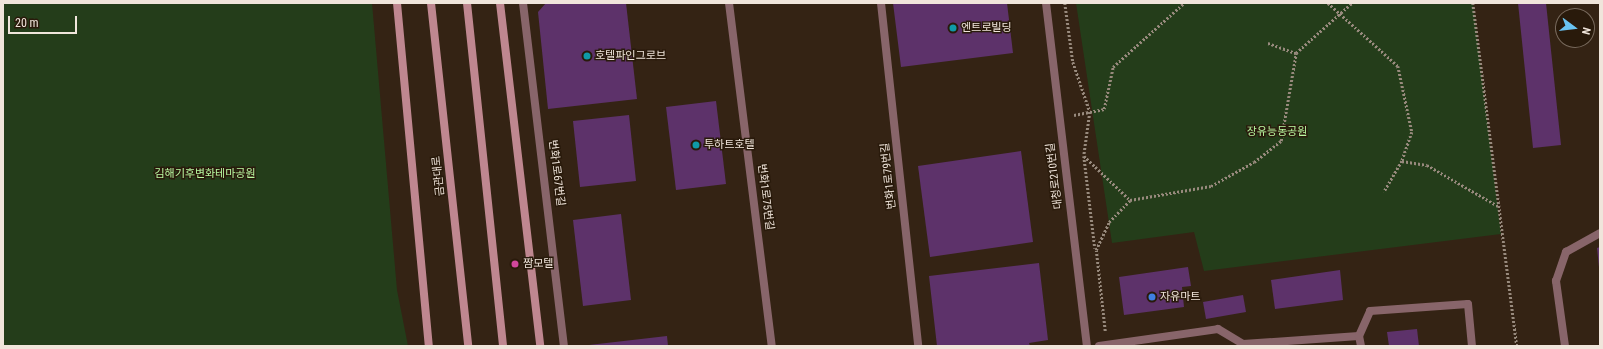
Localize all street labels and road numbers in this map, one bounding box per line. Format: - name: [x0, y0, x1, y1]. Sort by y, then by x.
- street label: 번화1로67번길: [545, 139, 567, 207]
- street label: 번화1로79번길: [879, 142, 899, 210]
- street label: 대청로210번길: [1044, 142, 1066, 210]
- street label: 금관대로: [430, 155, 448, 197]
- street label: 번화1로75번길: [754, 163, 776, 231]

